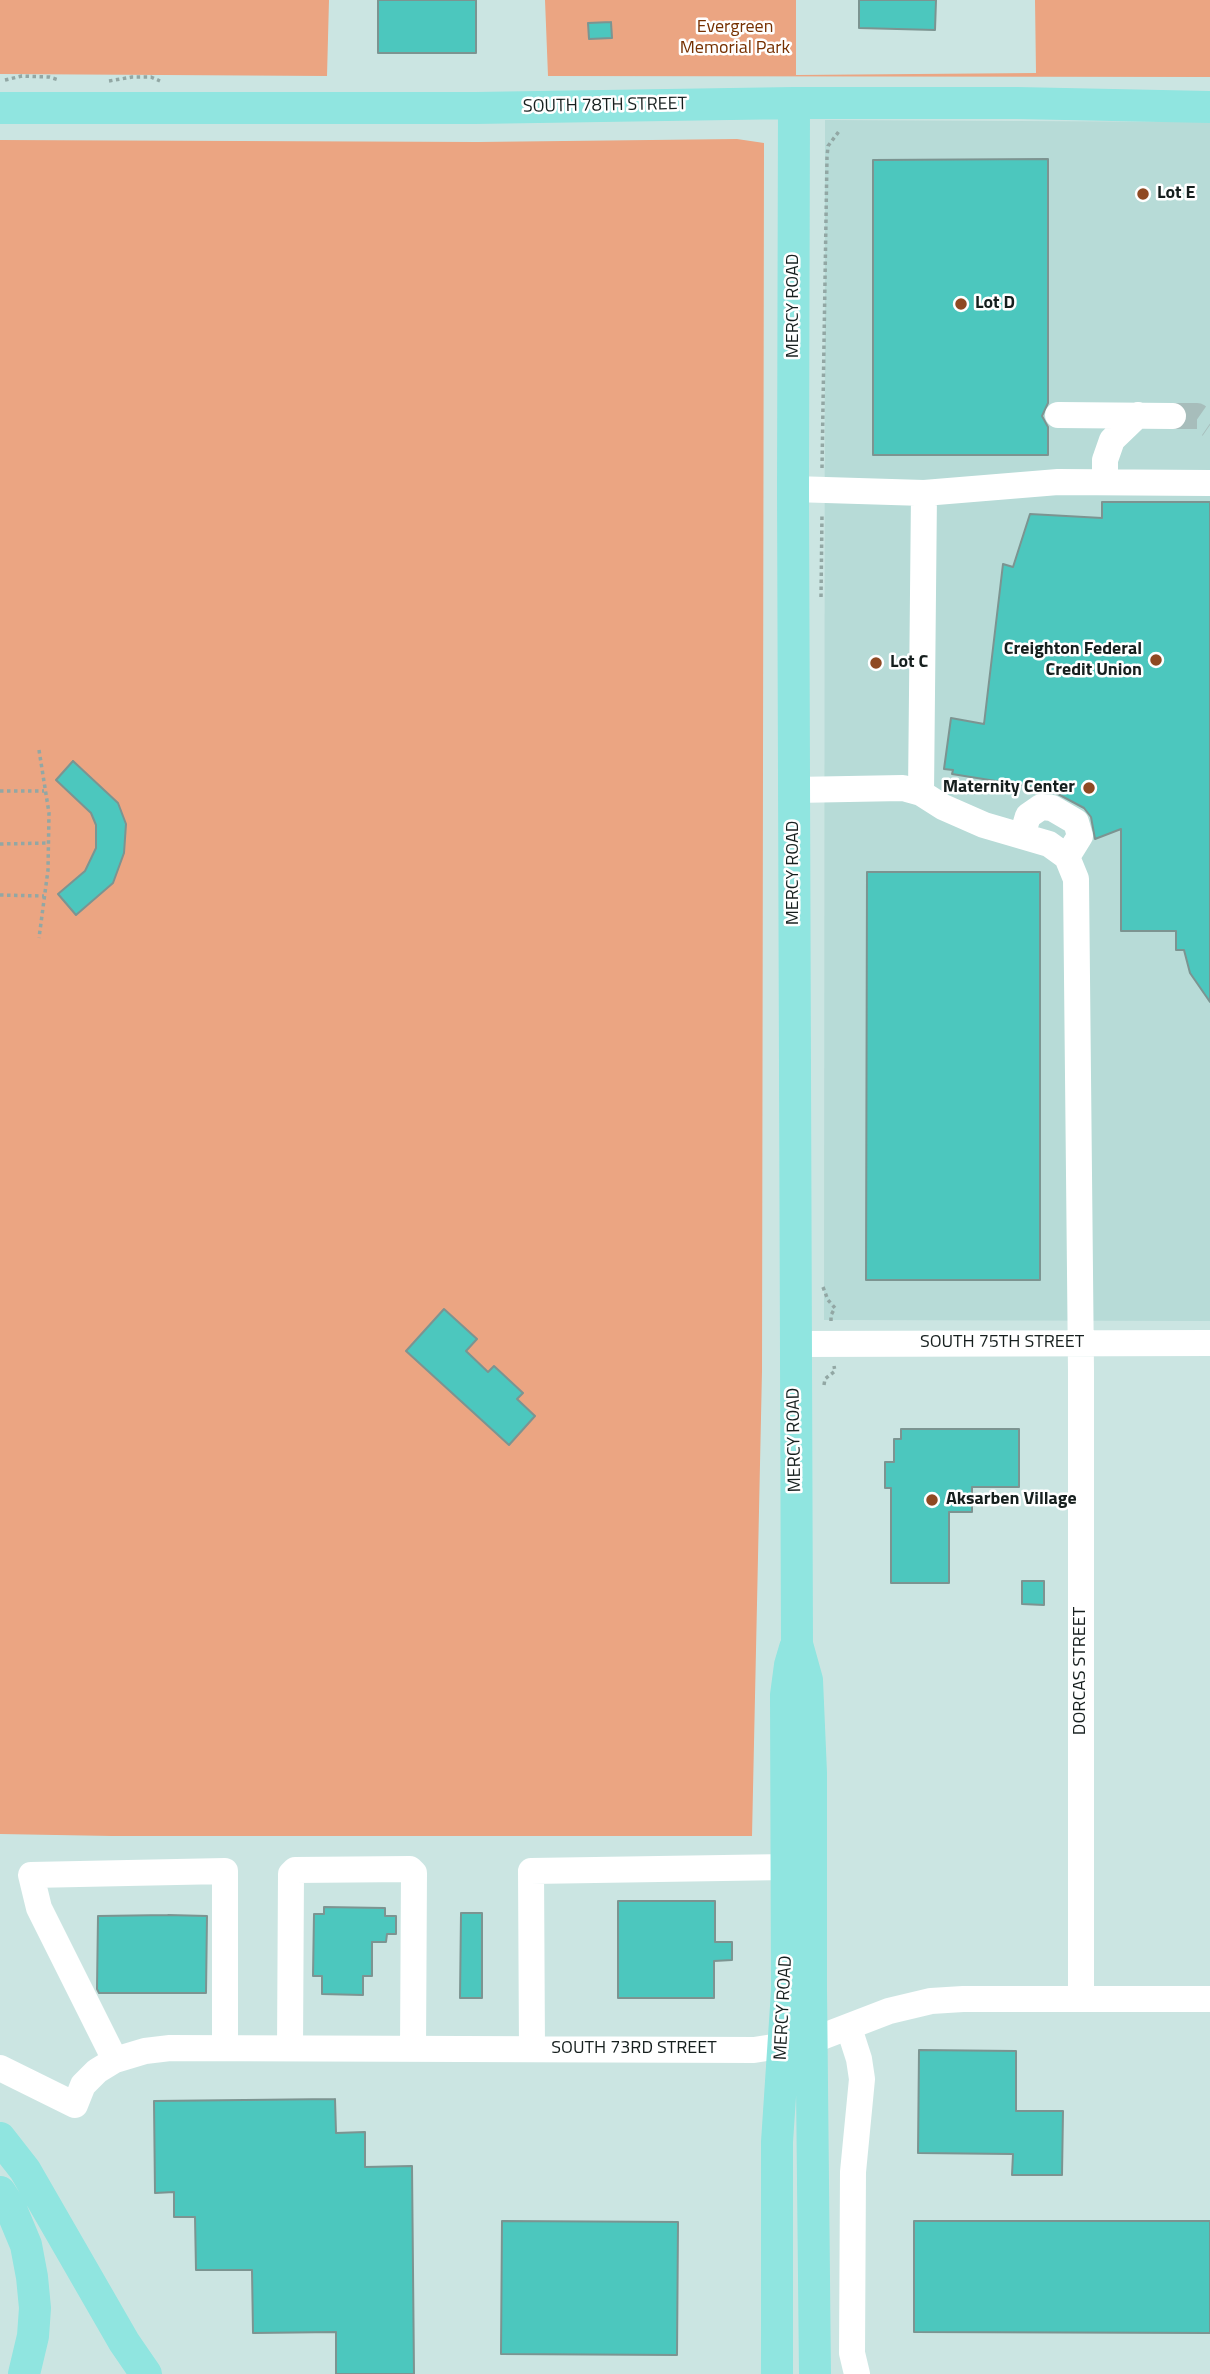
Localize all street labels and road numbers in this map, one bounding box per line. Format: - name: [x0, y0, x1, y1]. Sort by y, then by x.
- street label: SOUTH 78TH STREET: [523, 94, 687, 118]
- street label: MERCY ROAD: [783, 254, 805, 358]
- street label: MERCY ROAD: [783, 821, 805, 925]
- street label: SOUTH 75TH STREET: [920, 1332, 1084, 1354]
- street label: MERCY ROAD: [783, 1387, 807, 1493]
- street label: DORCAS STREET: [1070, 1607, 1092, 1735]
- street label: MERCY ROAD: [770, 1955, 798, 2061]
- street label: SOUTH 73RD STREET: [551, 2038, 717, 2060]

